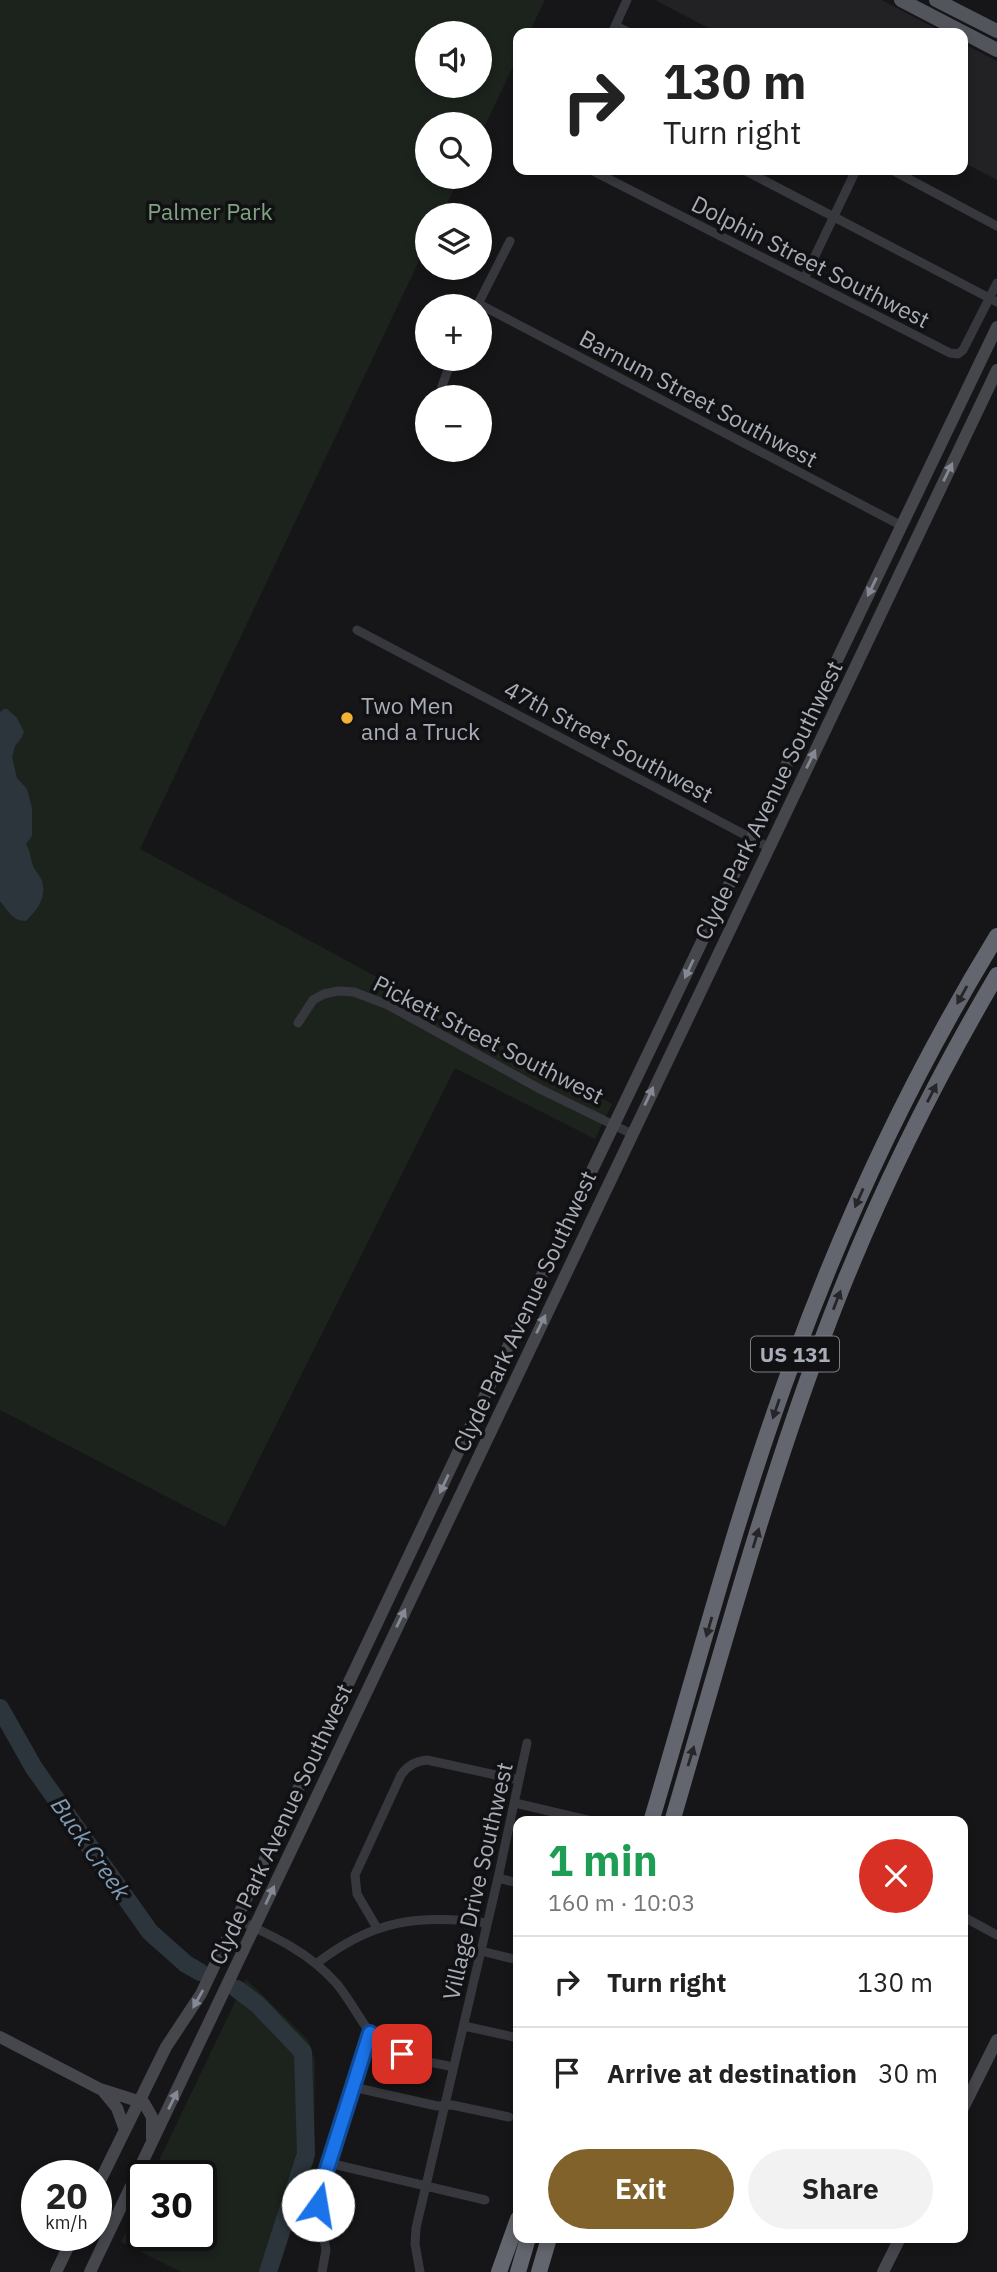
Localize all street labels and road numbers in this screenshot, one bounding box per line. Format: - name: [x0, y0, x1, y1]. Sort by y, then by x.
- street label: Dolphin Street Southwest: [687, 188, 935, 334]
- street label: Barnum Street Southwest: [575, 322, 823, 474]
- street label: Clyde Park Avenue Southwest: [687, 656, 849, 944]
- street label: 47th Street Southwest: [499, 673, 719, 809]
- street label: Pickett Street Southwest: [369, 968, 609, 1110]
- street label: Clyde Park Avenue Southwest: [446, 1166, 602, 1456]
- road number: US 131: [751, 1336, 839, 1372]
- street label: Clyde Park Avenue Southwest: [202, 1679, 358, 1969]
- street label: Village Drive Southwest: [435, 1759, 519, 2003]

